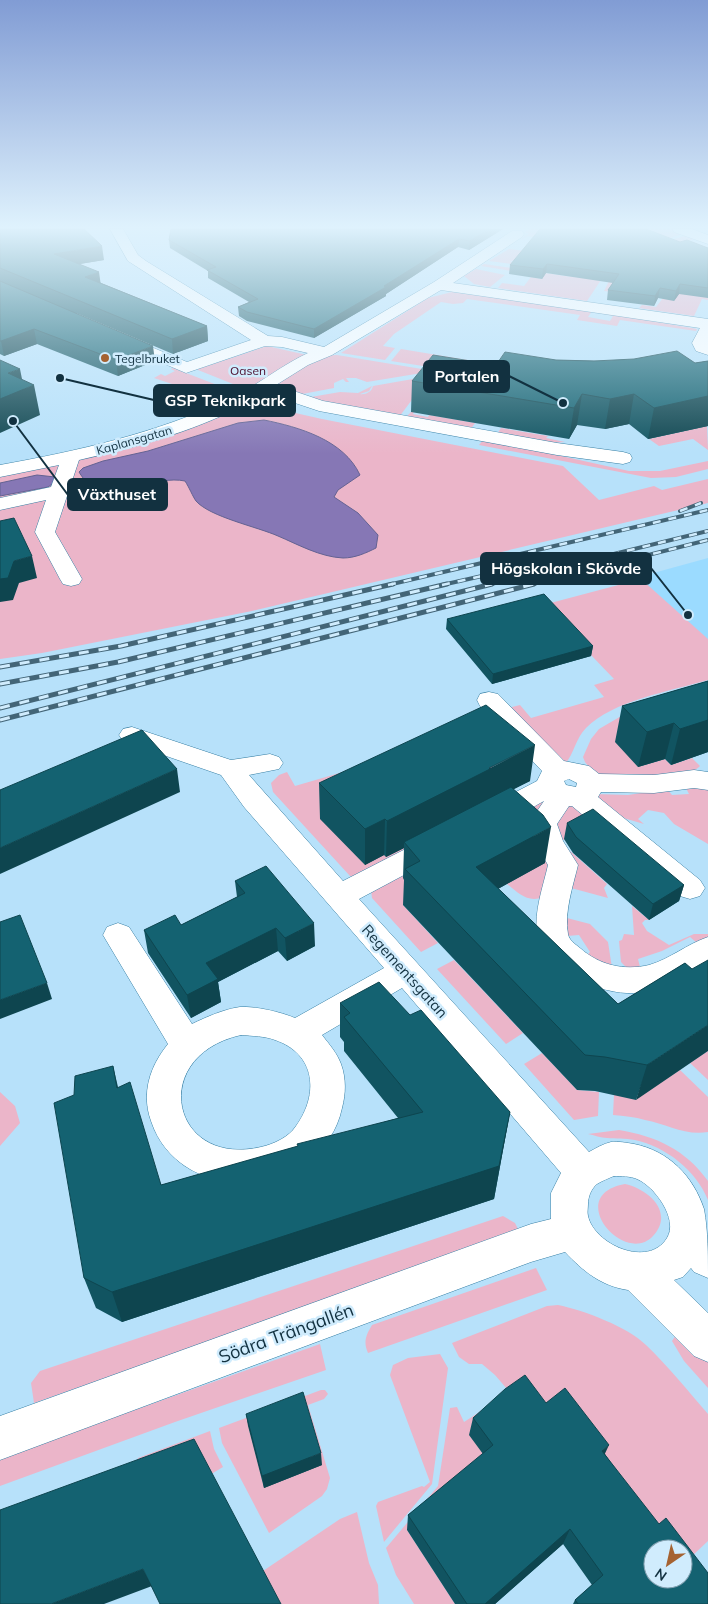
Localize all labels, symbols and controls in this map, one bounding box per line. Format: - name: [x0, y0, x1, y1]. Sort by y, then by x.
- place label: Tegelbruket: [115, 351, 180, 366]
- marker: Tegelbruket: [99, 352, 111, 364]
- callout: Portalen: [424, 361, 509, 392]
- park label: Oasen: [230, 363, 266, 378]
- text: Portalen: [434, 366, 500, 386]
- callout: GSP Teknikpark: [154, 385, 295, 416]
- text: GSP Teknikpark: [164, 390, 287, 410]
- street label: Kaplansgatan: [94, 422, 174, 458]
- callout: Växthuset: [68, 479, 167, 510]
- text: Växthuset: [77, 484, 156, 504]
- callout: Högskolan i Skövde: [481, 553, 651, 584]
- text: Högskolan i Skövde: [491, 558, 641, 578]
- street label: Regementsgatan: [358, 920, 452, 1022]
- street label: Södra Trängallén: [215, 1298, 357, 1368]
- north arrow: [643, 1539, 693, 1589]
- text: N: [651, 1564, 670, 1585]

